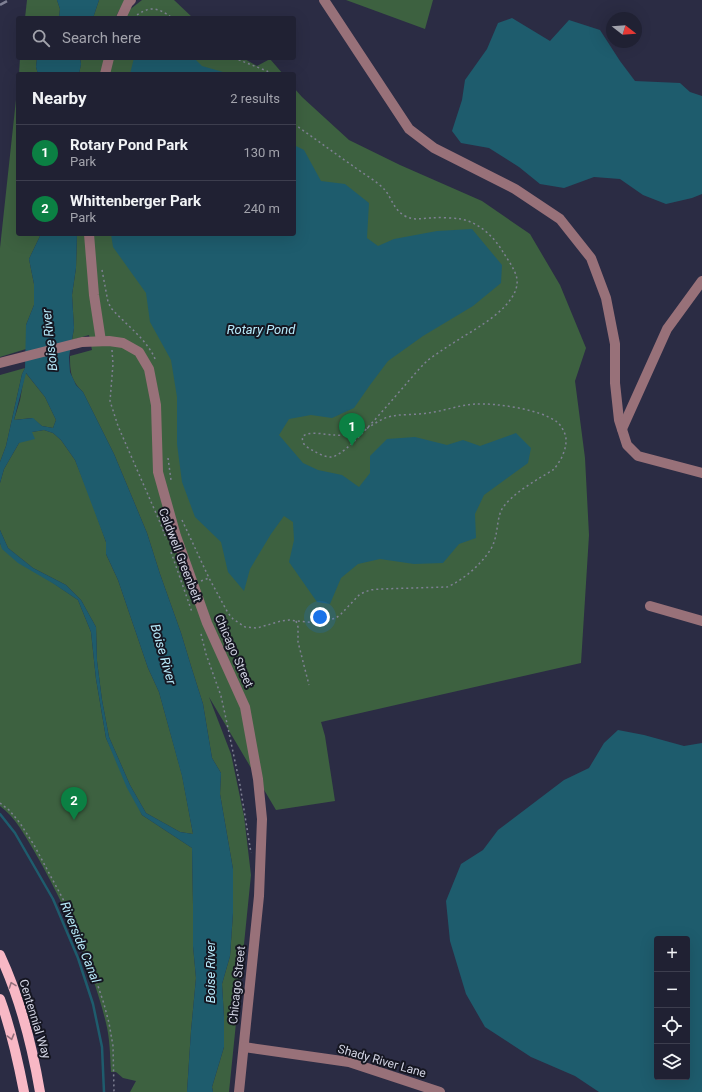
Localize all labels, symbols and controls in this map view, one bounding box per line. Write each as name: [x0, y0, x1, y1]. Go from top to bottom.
north arrow: [606, 12, 642, 48]
search box: [16, 16, 296, 60]
icon: search: [30, 27, 52, 49]
text: Search here: [62, 29, 141, 47]
text: Nearby: [32, 88, 87, 108]
text: 2 results: [230, 91, 280, 106]
text: Rotary Pond Park: [70, 136, 188, 154]
text: 1: [41, 145, 49, 160]
text: 130 m: [243, 145, 280, 160]
text: Park: [70, 154, 96, 169]
text: Whittenberger Park: [70, 192, 201, 210]
text: 2: [41, 201, 49, 216]
text: 240 m: [243, 201, 280, 216]
text: Park: [70, 210, 96, 225]
water label: Boise River: [39, 307, 60, 372]
water label: Rotary Pond: [227, 322, 296, 337]
pin: 1: [339, 413, 365, 446]
street label: Caldwell Greenbelt: [156, 506, 204, 604]
your location: [310, 607, 330, 627]
street label: Chicago Street: [212, 612, 256, 690]
water label: Boise River: [148, 622, 180, 687]
pin: 2: [61, 787, 87, 820]
water label: Riverside Canal: [57, 899, 104, 986]
map controls: [654, 936, 690, 1080]
button: +: [654, 936, 690, 972]
water label: Boise River: [203, 940, 218, 1003]
street label: Chicago Street: [226, 945, 248, 1025]
button: −: [654, 972, 690, 1008]
street label: Centennial Way: [16, 978, 54, 1061]
one-way arrow: [8, 981, 16, 988]
button: locate: [654, 1008, 690, 1044]
one-way arrow: [7, 1033, 15, 1040]
street label: Shady River Lane: [336, 1042, 428, 1080]
button: layers: [654, 1044, 690, 1080]

